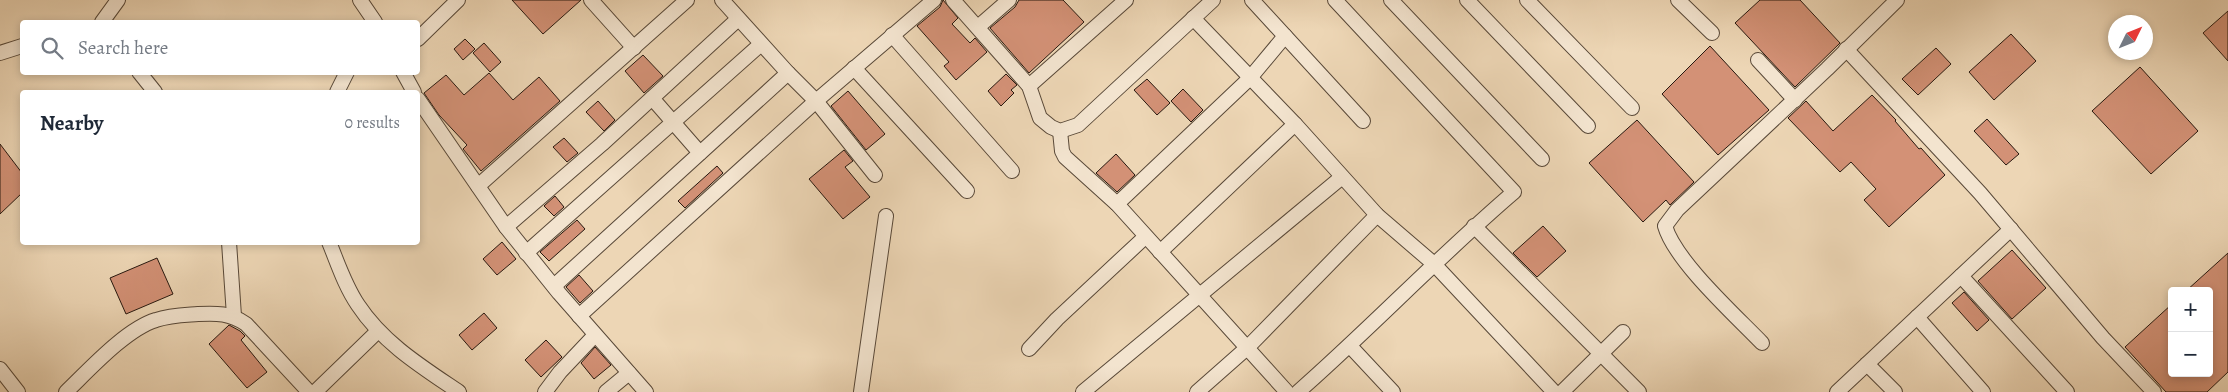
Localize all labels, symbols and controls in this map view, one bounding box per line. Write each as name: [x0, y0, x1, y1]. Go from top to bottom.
north arrow: [2108, 15, 2153, 60]
search box: [20, 20, 420, 75]
icon: search: [38, 34, 66, 62]
text: Search here: [78, 35, 168, 61]
text: Nearby: [40, 109, 103, 137]
text: 0 results: [344, 112, 400, 134]
map controls: [2168, 287, 2213, 377]
button: +: [2168, 287, 2213, 332]
button: −: [2168, 332, 2213, 377]

